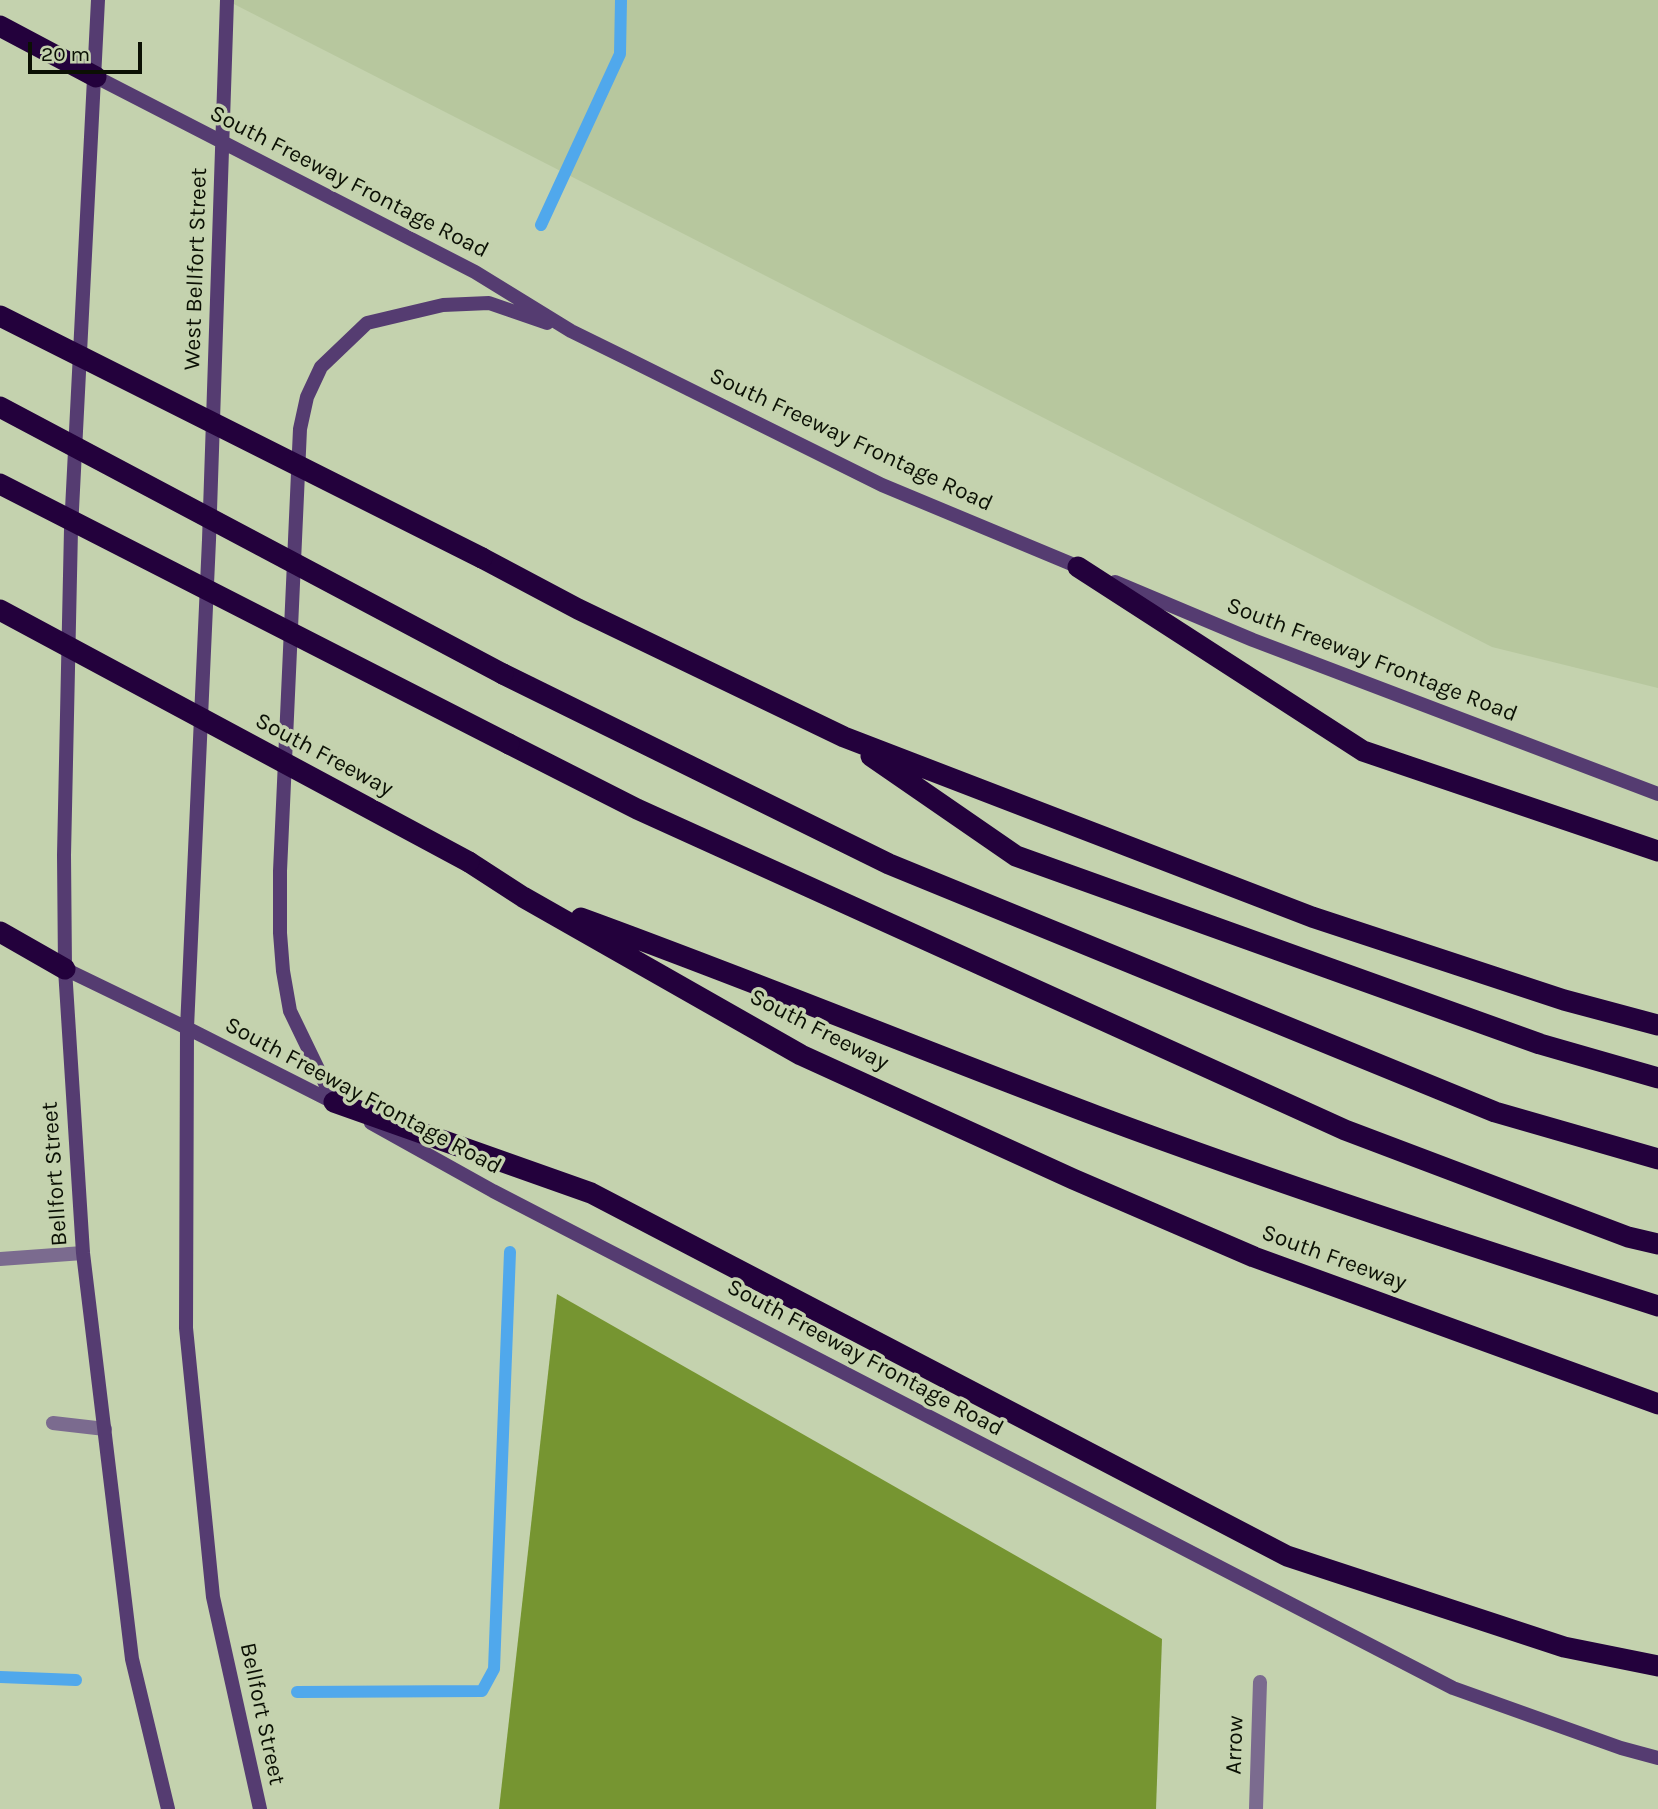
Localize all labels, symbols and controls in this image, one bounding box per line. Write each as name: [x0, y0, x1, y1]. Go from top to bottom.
scale bar: [32, 28, 145, 72]
text: 20 m: [41, 42, 90, 66]
street label: South Freeway Frontage Road: [205, 100, 493, 264]
street label: West Bellfort Street: [179, 167, 213, 371]
street label: South Freeway Frontage Road: [705, 362, 997, 518]
street label: South Freeway Frontage Road: [1223, 592, 1521, 728]
street label: South Freeway: [250, 707, 398, 803]
street label: South Freeway: [745, 983, 893, 1077]
street label: South Freeway Frontage Road: [220, 1011, 506, 1181]
street label: Bellfort Street: [36, 1101, 74, 1247]
street label: South Freeway: [1258, 1219, 1410, 1297]
street label: South Freeway Frontage Road: [722, 1273, 1008, 1443]
street label: Bellfort Street: [233, 1640, 291, 1788]
street label: Arrow: [1220, 1715, 1250, 1775]

